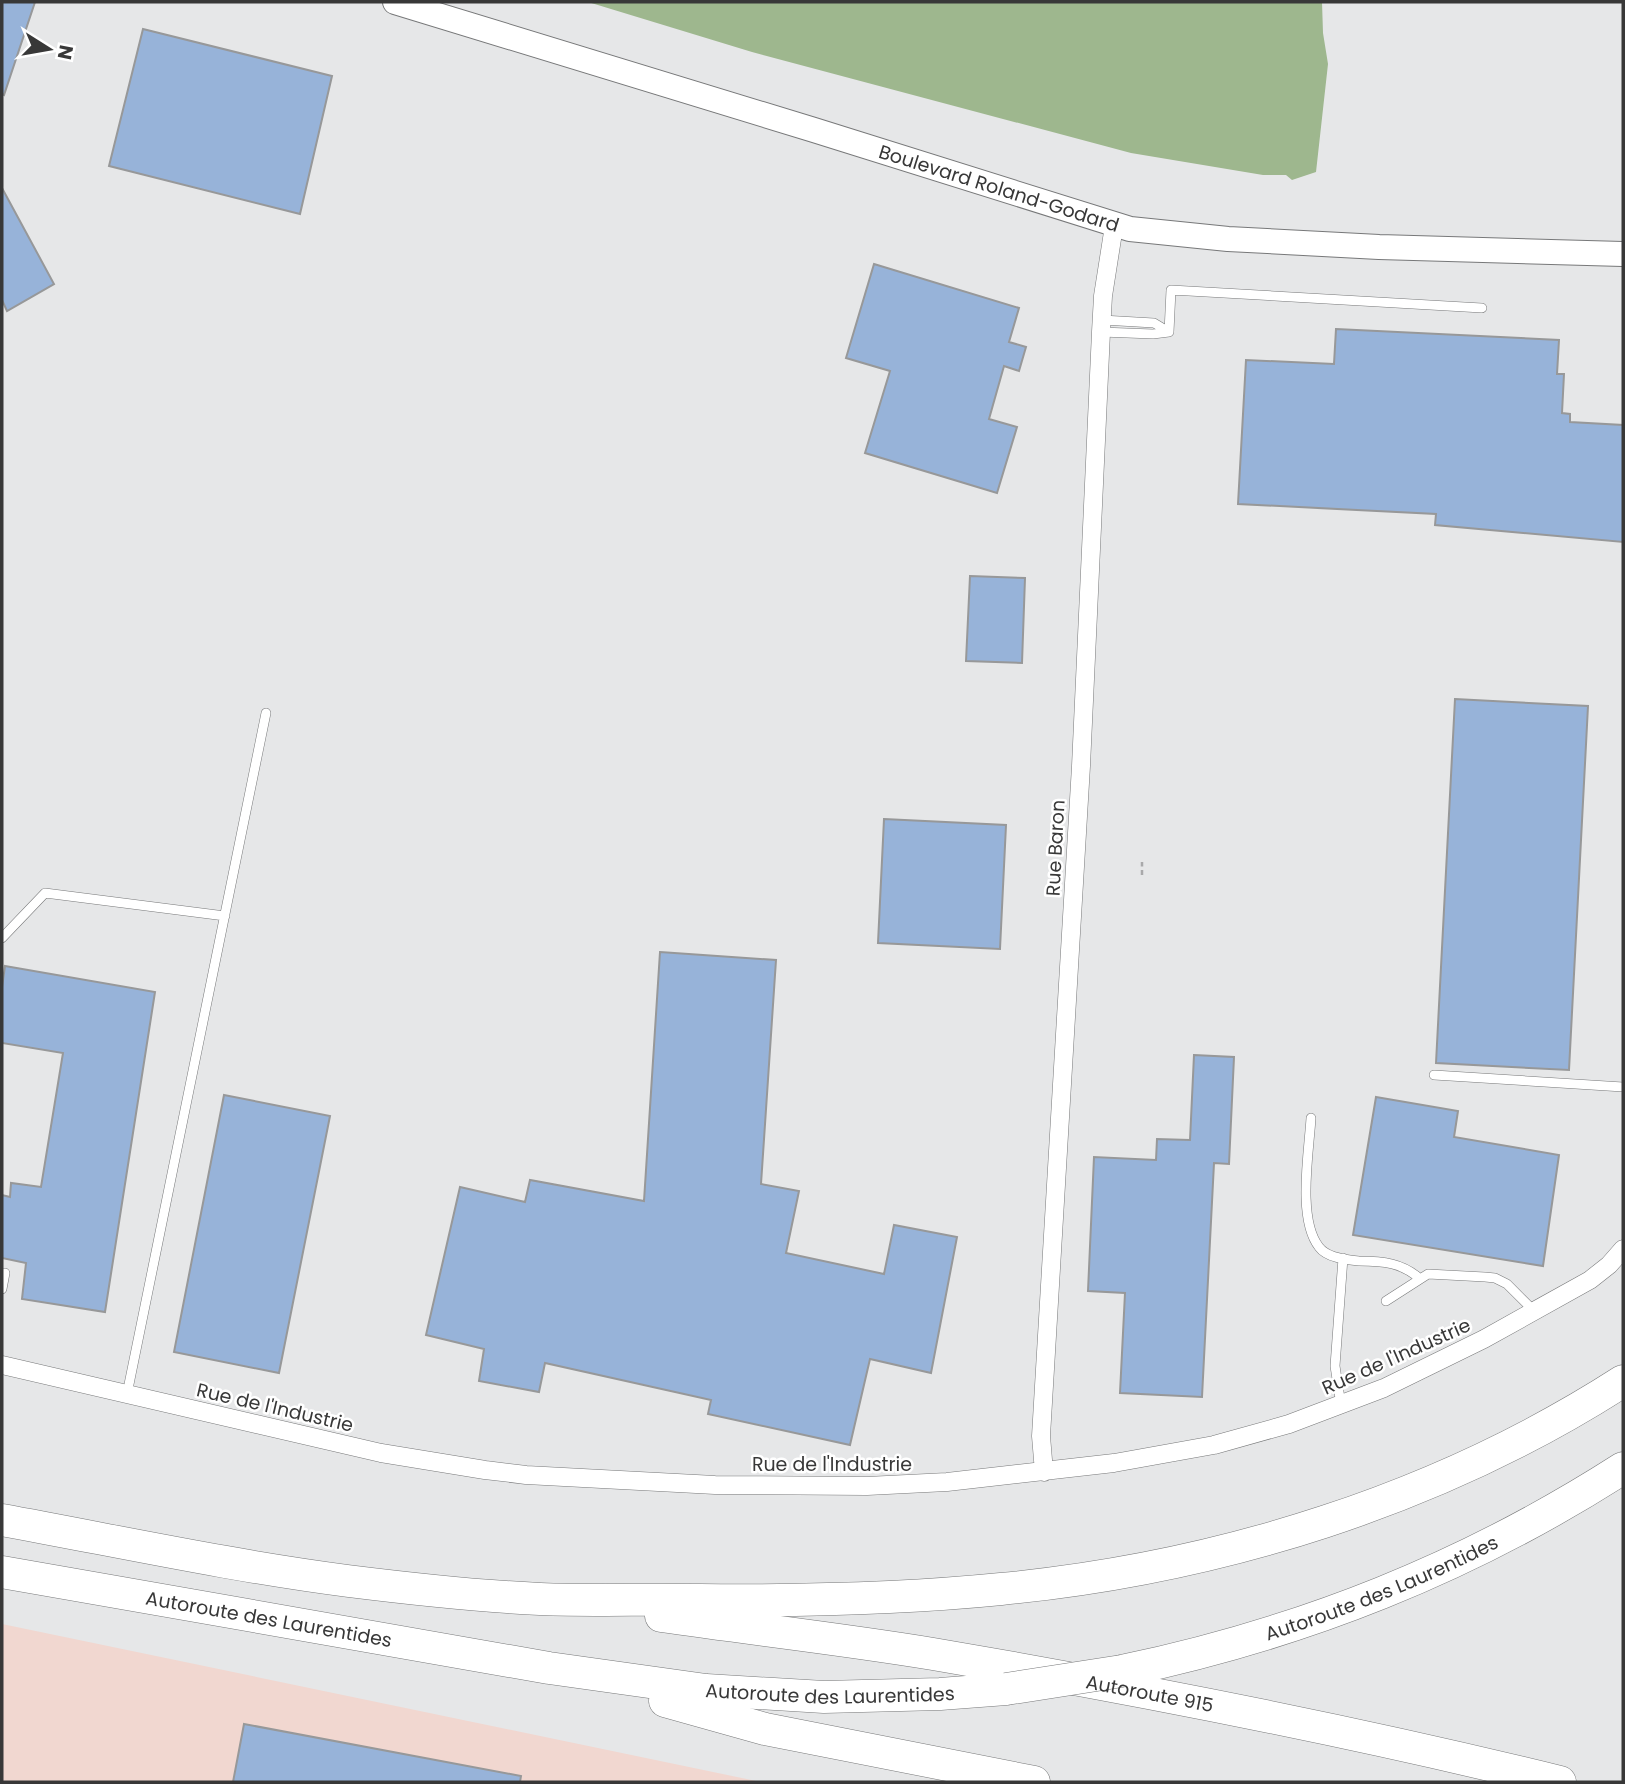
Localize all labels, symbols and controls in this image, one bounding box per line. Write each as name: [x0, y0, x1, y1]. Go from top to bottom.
north arrow: [14, 14, 84, 84]
text: N: [51, 43, 80, 62]
street label: Boulevard Roland-Godard: [875, 138, 1122, 239]
street label: Rue Baron: [1039, 799, 1072, 897]
street label: Rue de l'Industrie: [1318, 1312, 1475, 1401]
street label: Rue de l'Industrie: [194, 1376, 356, 1439]
street label: Rue de l'Industrie: [752, 1451, 912, 1478]
street label: Autoroute des Laurentides: [1262, 1529, 1503, 1647]
street label: Autoroute des Laurentides: [144, 1584, 394, 1654]
street label: Autoroute 915: [1084, 1668, 1216, 1719]
street label: Autoroute des Laurentides: [705, 1677, 956, 1711]

